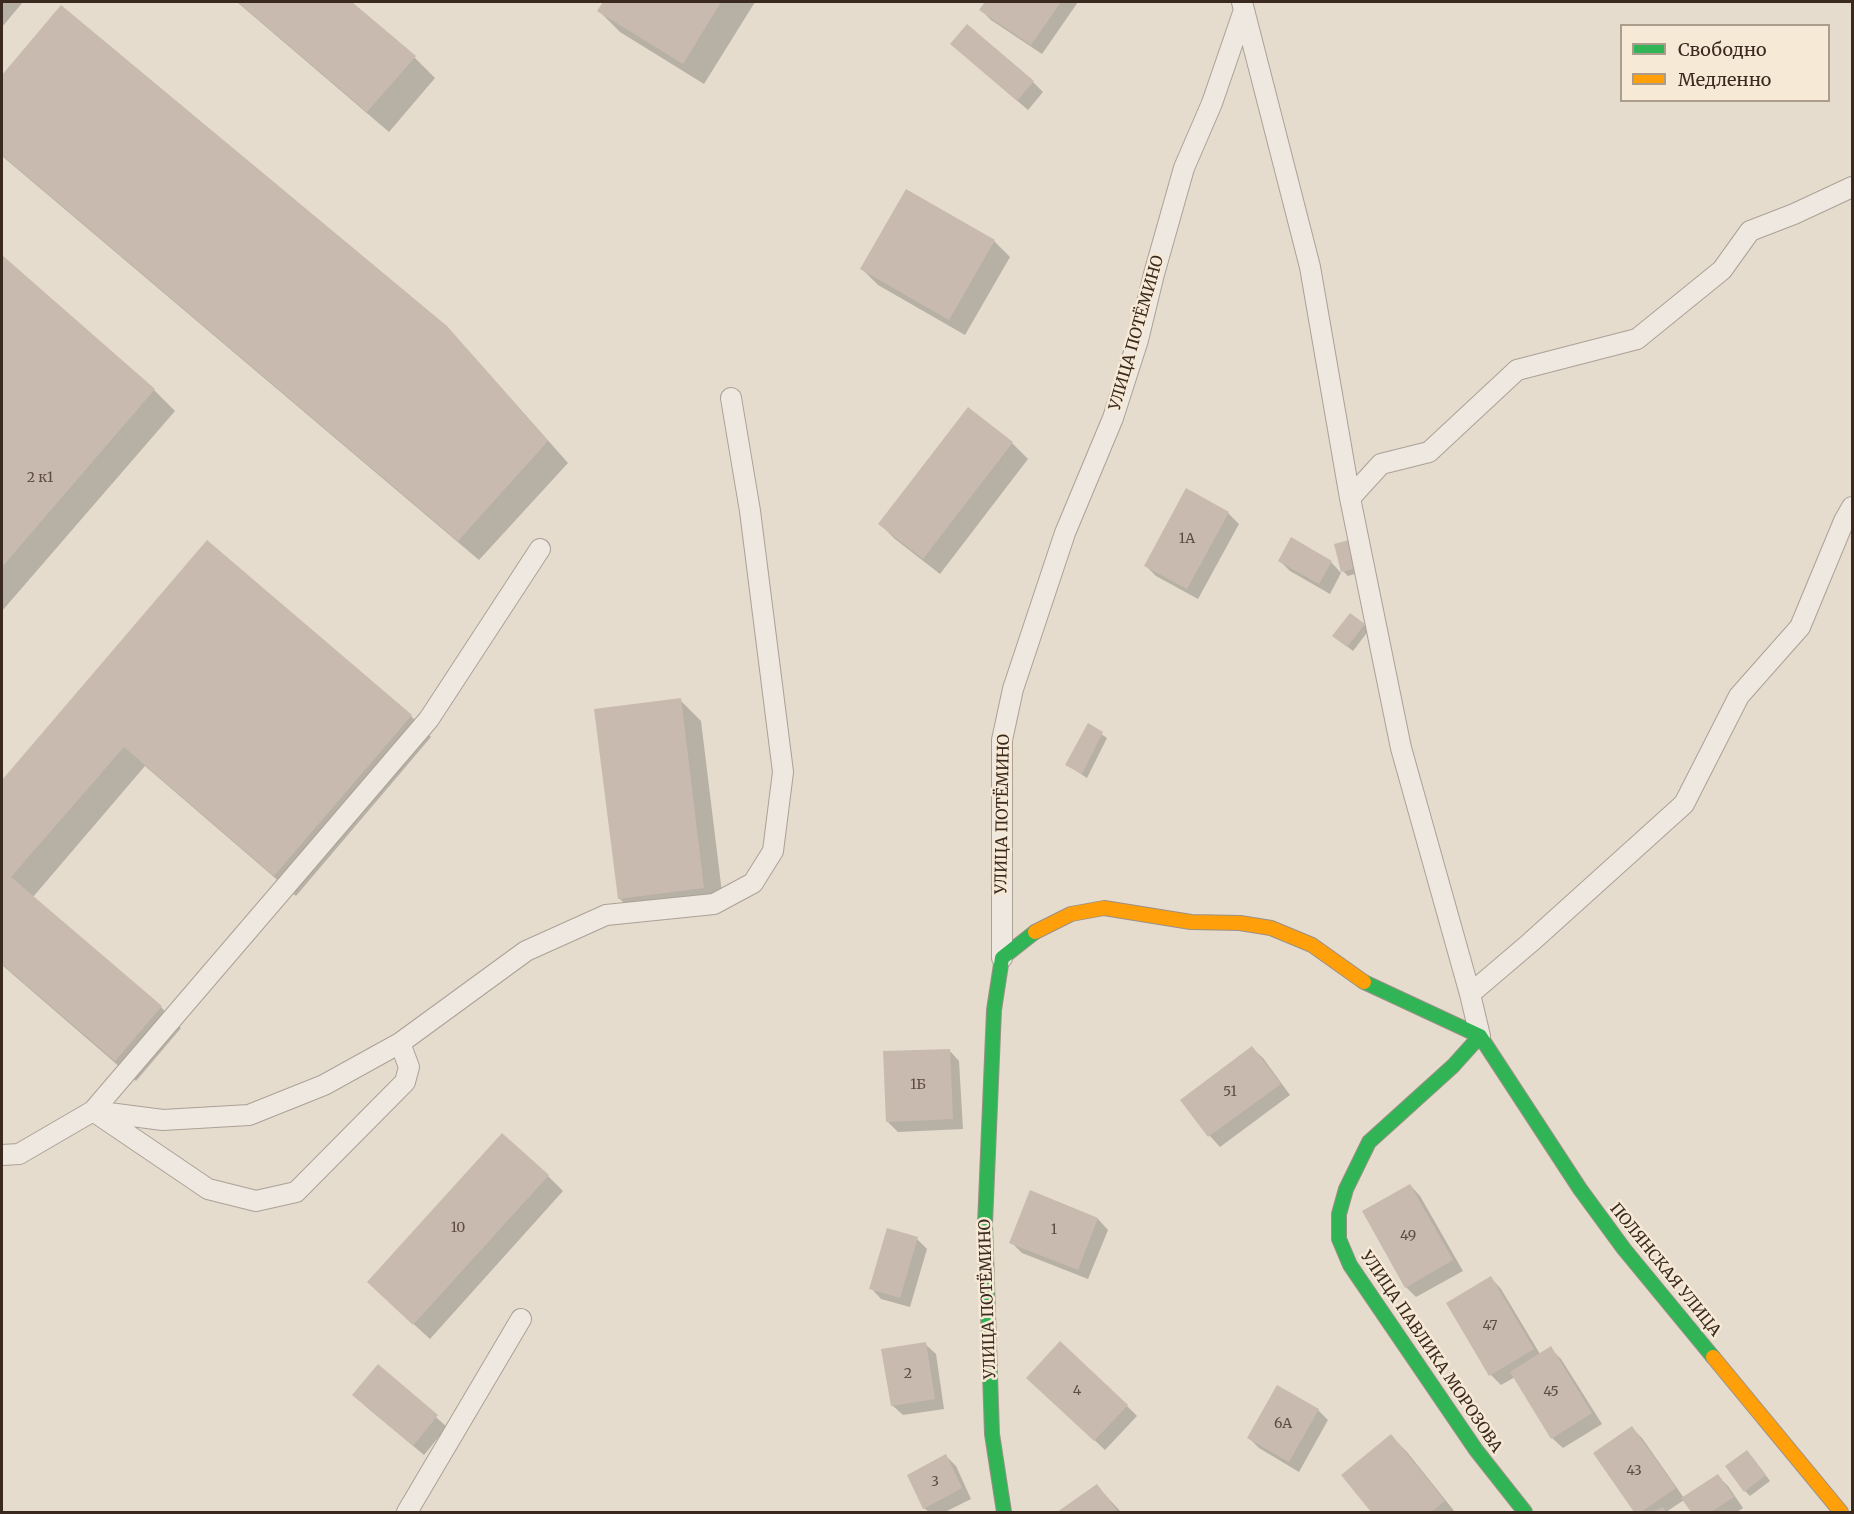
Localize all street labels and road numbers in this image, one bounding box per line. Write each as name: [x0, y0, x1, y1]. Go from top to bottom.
street label: УЛИЦА ПОТЁМИНО: [1106, 253, 1168, 413]
street label: УЛИЦА ПОТЁМИНО: [992, 734, 1014, 894]
street label: ПОЛЯНСКАЯ УЛИЦА: [1605, 1199, 1725, 1341]
street label: УЛИЦА ПОТЁМИНО: [976, 1219, 1000, 1379]
street label: УЛИЦА ПАВЛИКА МОРОЗОВА: [1356, 1247, 1506, 1457]

